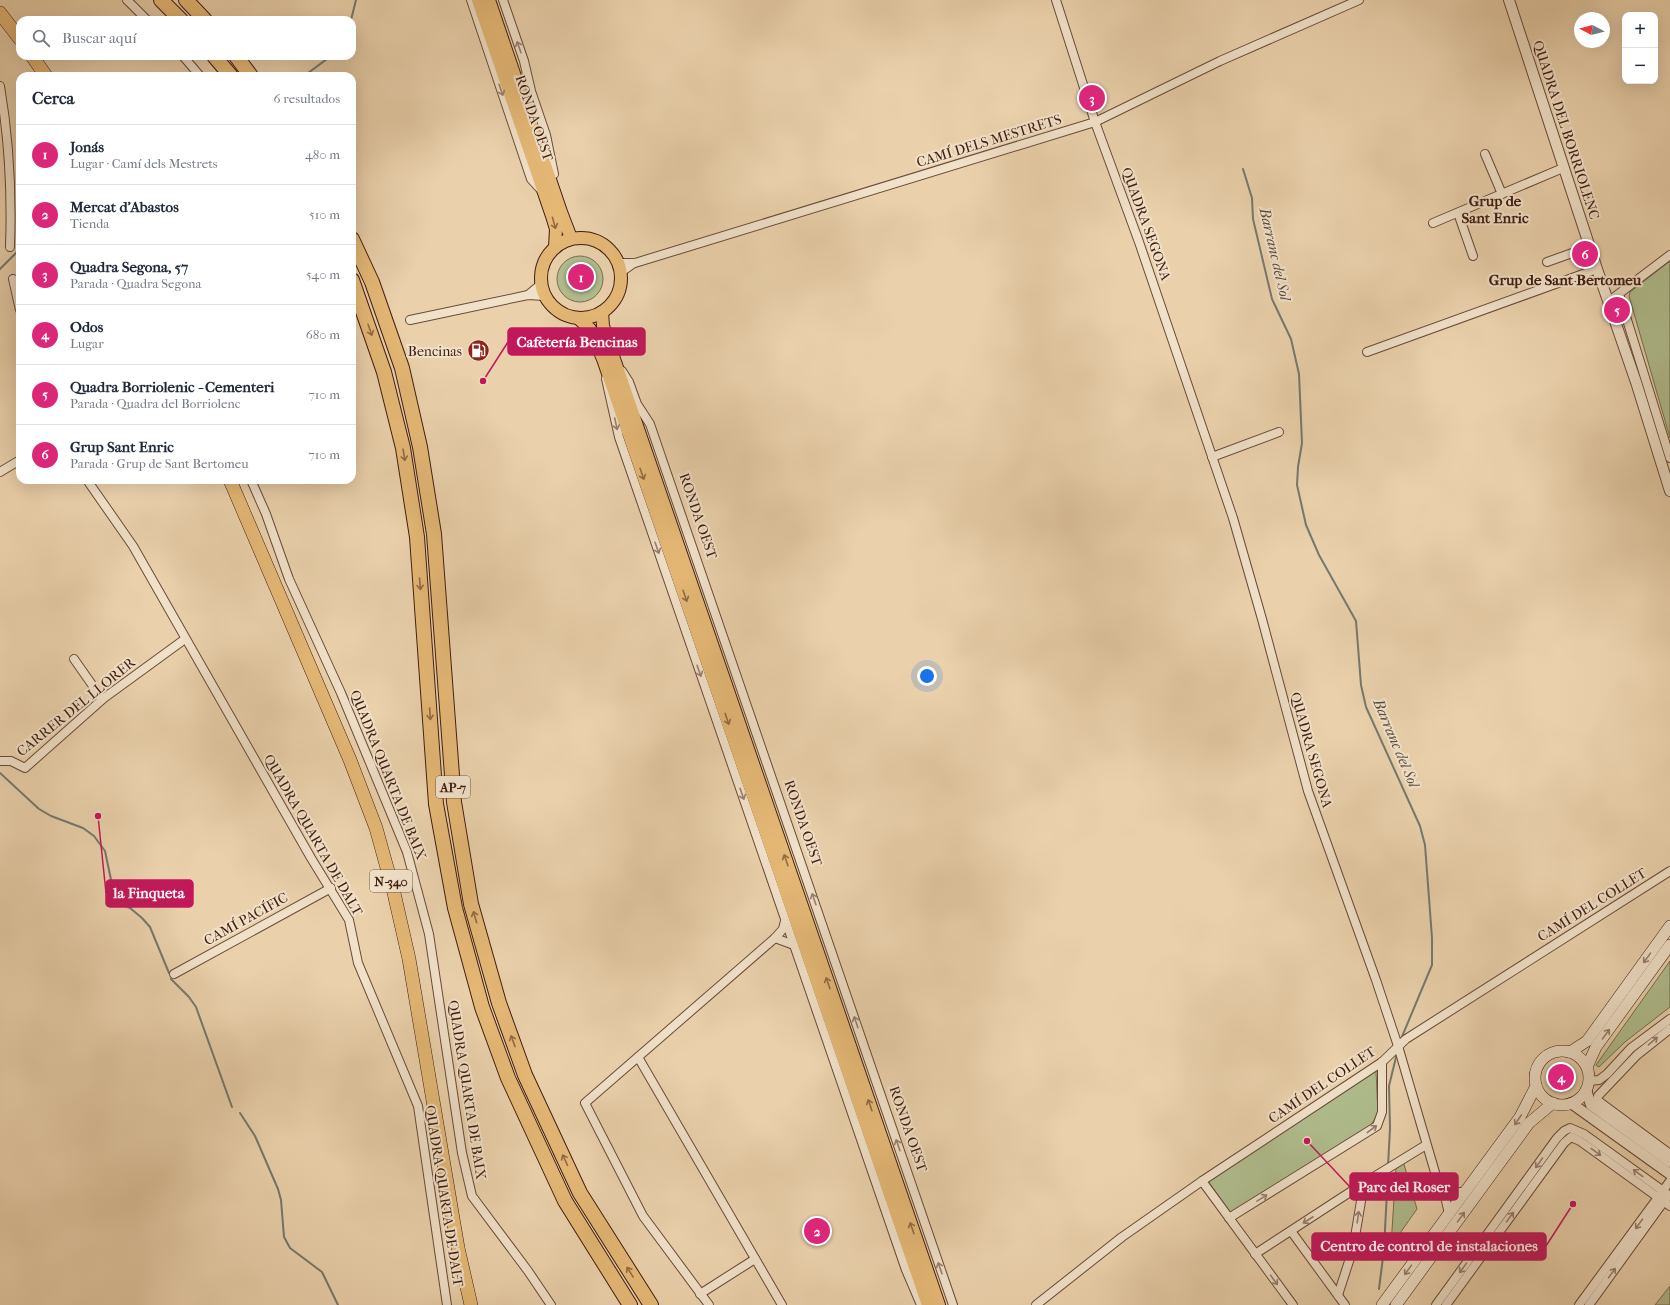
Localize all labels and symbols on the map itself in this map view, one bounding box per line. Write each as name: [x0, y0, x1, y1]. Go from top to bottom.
north arrow: [1574, 12, 1610, 48]
street label: QUADRA DEL BORRIOLENC: [1529, 38, 1603, 222]
one-way arrow: [515, 40, 522, 53]
street label: RONDA OEST: [511, 73, 557, 164]
one-way arrow: [498, 83, 505, 96]
pin: 3: [1079, 83, 1105, 113]
street label: CAMÍ DELS MESTRETS: [914, 110, 1064, 171]
street label: QUADRA SEGONA: [1118, 165, 1175, 284]
district label: Grup de Sant Enric: [1461, 192, 1529, 227]
water label: Barranc del Sol: [1255, 205, 1295, 304]
one-way arrow: [551, 216, 558, 229]
pin: 6: [1572, 239, 1598, 269]
pin: 1: [568, 262, 594, 292]
district label: Grup de Sant Bertomeu: [1489, 271, 1642, 289]
pin: 5: [1604, 295, 1630, 325]
one-way arrow: [367, 323, 374, 336]
callout: Cafetería Bencinas: [508, 328, 645, 355]
text: Cafetería Bencinas: [517, 333, 638, 351]
fuel station icon: Bencinas: [465, 338, 491, 364]
place label: Bencinas: [408, 343, 462, 360]
one-way arrow: [613, 418, 621, 431]
one-way arrow: [401, 448, 409, 461]
one-way arrow: [639, 467, 647, 479]
street label: RONDA OEST: [675, 471, 721, 562]
one-way arrow: [654, 541, 661, 554]
one-way arrow: [417, 577, 424, 590]
one-way arrow: [681, 590, 689, 602]
street label: CARRER DEL LLORER: [13, 653, 139, 760]
one-way arrow: [696, 664, 704, 676]
your location: [917, 666, 937, 686]
street label: QUADRA QUARTA DE BAIX: [346, 688, 430, 862]
street label: QUADRA SEGONA: [1286, 690, 1336, 811]
water label: Barranc del Sol: [1369, 695, 1424, 792]
one-way arrow: [426, 707, 433, 720]
one-way arrow: [724, 713, 731, 726]
street label: QUADRA QUARTA DE DALT: [260, 751, 367, 919]
road number: AP-7: [436, 776, 470, 798]
street label: RONDA OEST: [780, 778, 826, 869]
one-way arrow: [738, 787, 746, 799]
one-way arrow: [781, 854, 789, 866]
street label: CAMÍ DEL COLLET: [1534, 863, 1650, 945]
road number: N-340: [370, 870, 412, 892]
callout: la Finqueta: [106, 880, 193, 907]
text: la Finqueta: [112, 884, 186, 902]
street label: CAMÍ PACÍFIC: [200, 888, 291, 949]
one-way arrow: [809, 894, 817, 906]
one-way arrow: [471, 910, 478, 923]
one-way arrow: [1643, 952, 1651, 963]
one-way arrow: [824, 976, 831, 989]
street label: QUADRA QUARTA DE BAIX: [444, 999, 490, 1181]
one-way arrow: [851, 1017, 859, 1029]
one-way arrow: [1602, 1028, 1610, 1039]
one-way arrow: [508, 1035, 516, 1047]
one-way arrow: [1648, 1037, 1658, 1046]
street label: CAMÍ DEL COLLET: [1265, 1042, 1379, 1127]
pin: 4: [1548, 1062, 1574, 1092]
street label: RONDA OEST: [885, 1084, 931, 1175]
one-way arrow: [866, 1099, 873, 1112]
street label: QUADRA QUARTA DE DALT: [421, 1104, 467, 1289]
one-way arrow: [1514, 1114, 1522, 1125]
one-way arrow: [1367, 1125, 1378, 1133]
one-way arrow: [894, 1139, 901, 1152]
one-way arrow: [1590, 1148, 1601, 1156]
one-way arrow: [561, 1154, 568, 1166]
one-way arrow: [1535, 1157, 1543, 1168]
one-way arrow: [1633, 1169, 1644, 1177]
callout: Parc del Roser: [1350, 1173, 1458, 1200]
text: Parc del Roser: [1358, 1178, 1451, 1196]
one-way arrow: [1256, 1193, 1268, 1201]
one-way arrow: [1354, 1211, 1362, 1224]
one-way arrow: [1506, 1211, 1514, 1222]
one-way arrow: [1456, 1212, 1465, 1223]
pin: 2: [804, 1216, 830, 1246]
one-way arrow: [1303, 1216, 1314, 1224]
one-way arrow: [1635, 1218, 1643, 1229]
one-way arrow: [908, 1223, 916, 1235]
callout: Centro de control de instalaciones: [1312, 1233, 1546, 1260]
text: Centro de control de instalaciones: [1320, 1237, 1538, 1255]
one-way arrow: [936, 1262, 943, 1275]
one-way arrow: [1458, 1262, 1467, 1273]
one-way arrow: [1404, 1264, 1412, 1275]
one-way arrow: [626, 1267, 634, 1278]
one-way arrow: [1607, 1268, 1616, 1279]
one-way arrow: [1270, 1274, 1278, 1285]

